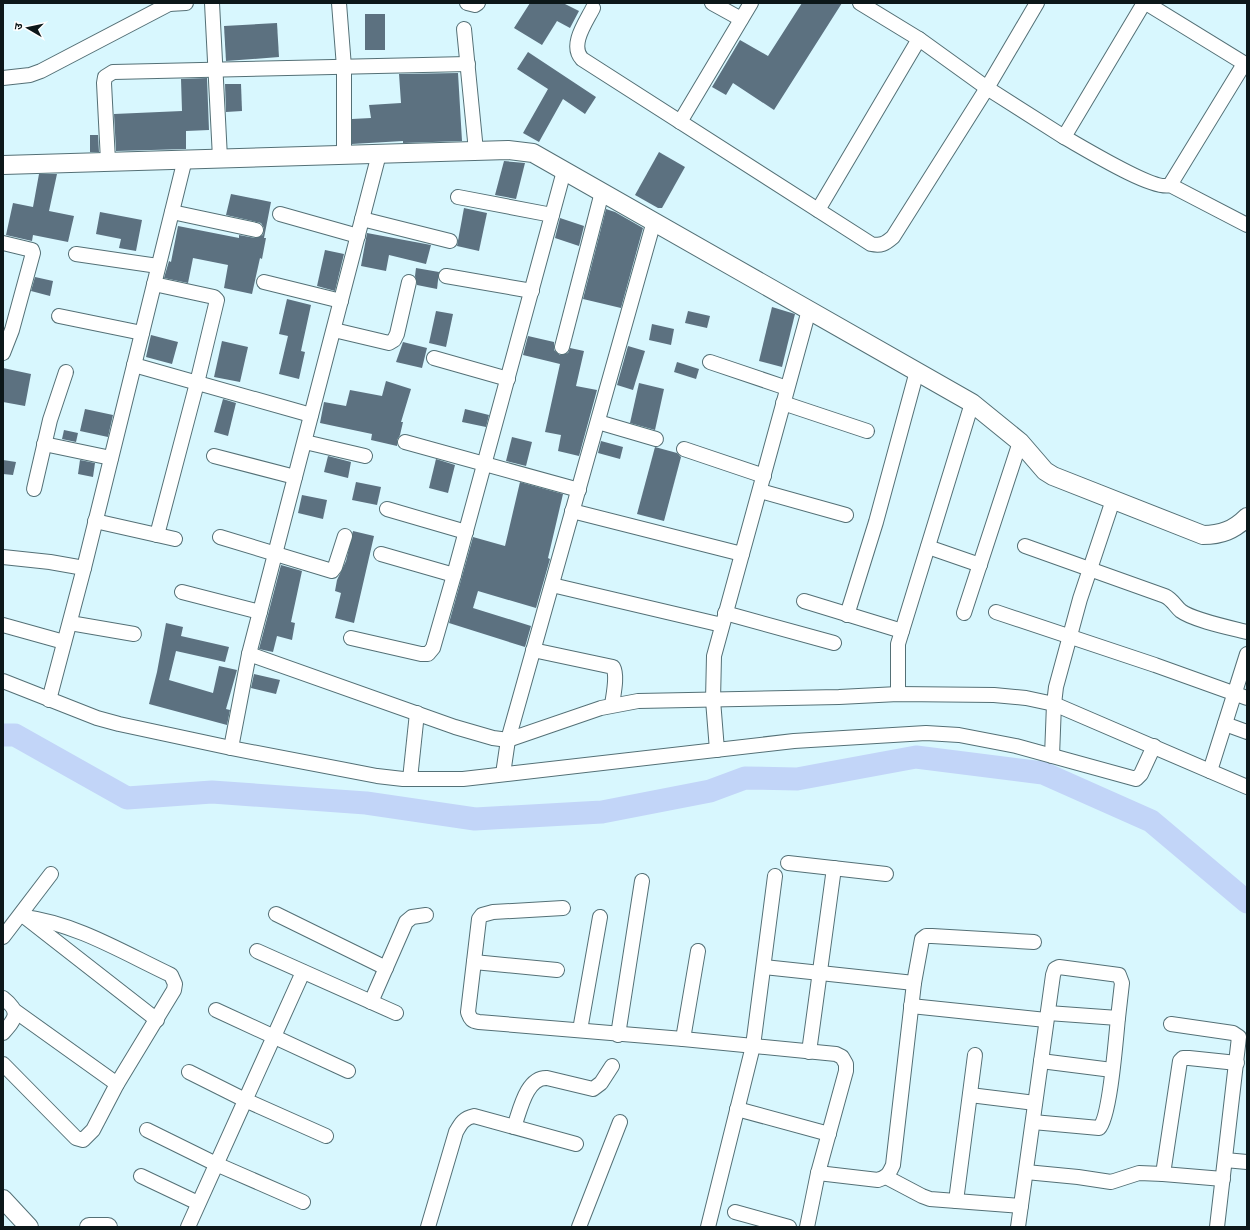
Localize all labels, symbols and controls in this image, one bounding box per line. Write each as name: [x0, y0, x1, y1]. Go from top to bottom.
north arrow: [8, 8, 48, 48]
text: उ: [10, 21, 26, 31]

